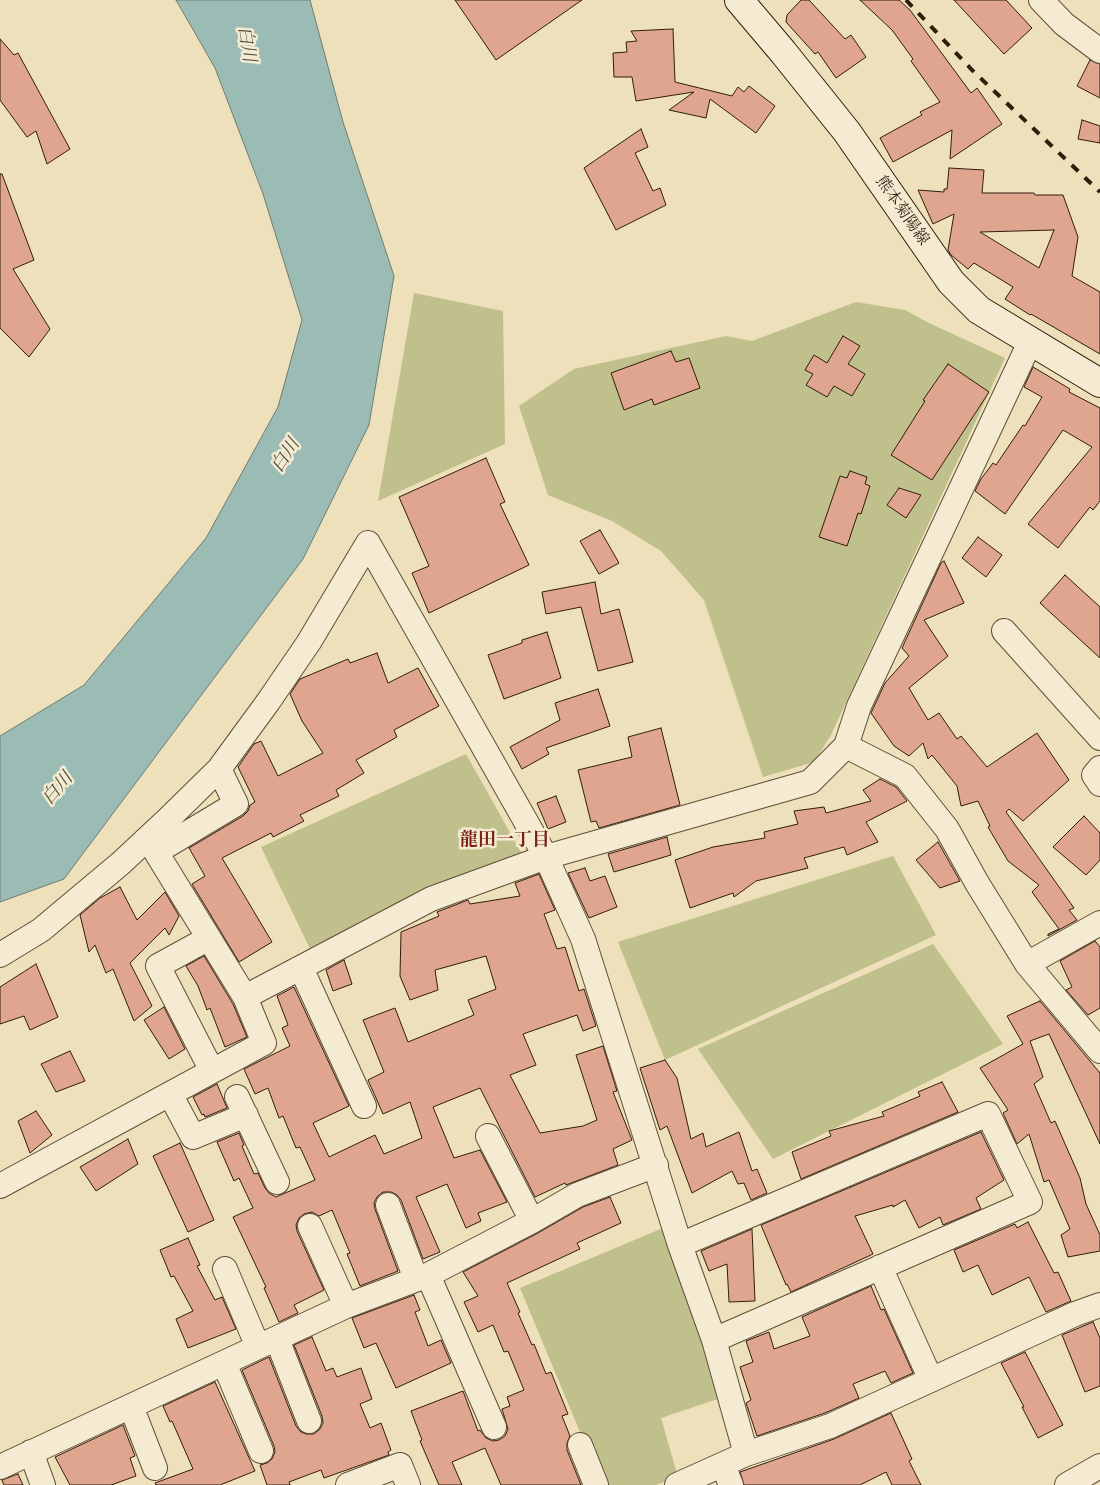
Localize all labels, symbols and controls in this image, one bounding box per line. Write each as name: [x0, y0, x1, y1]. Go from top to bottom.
water label: 白川: [233, 25, 259, 63]
street label: 熊本菊陽線: [871, 173, 933, 249]
water label: 白川: [267, 435, 305, 477]
water label: 白川: [38, 768, 78, 810]
district label: 龍田一丁目: [460, 830, 550, 852]

